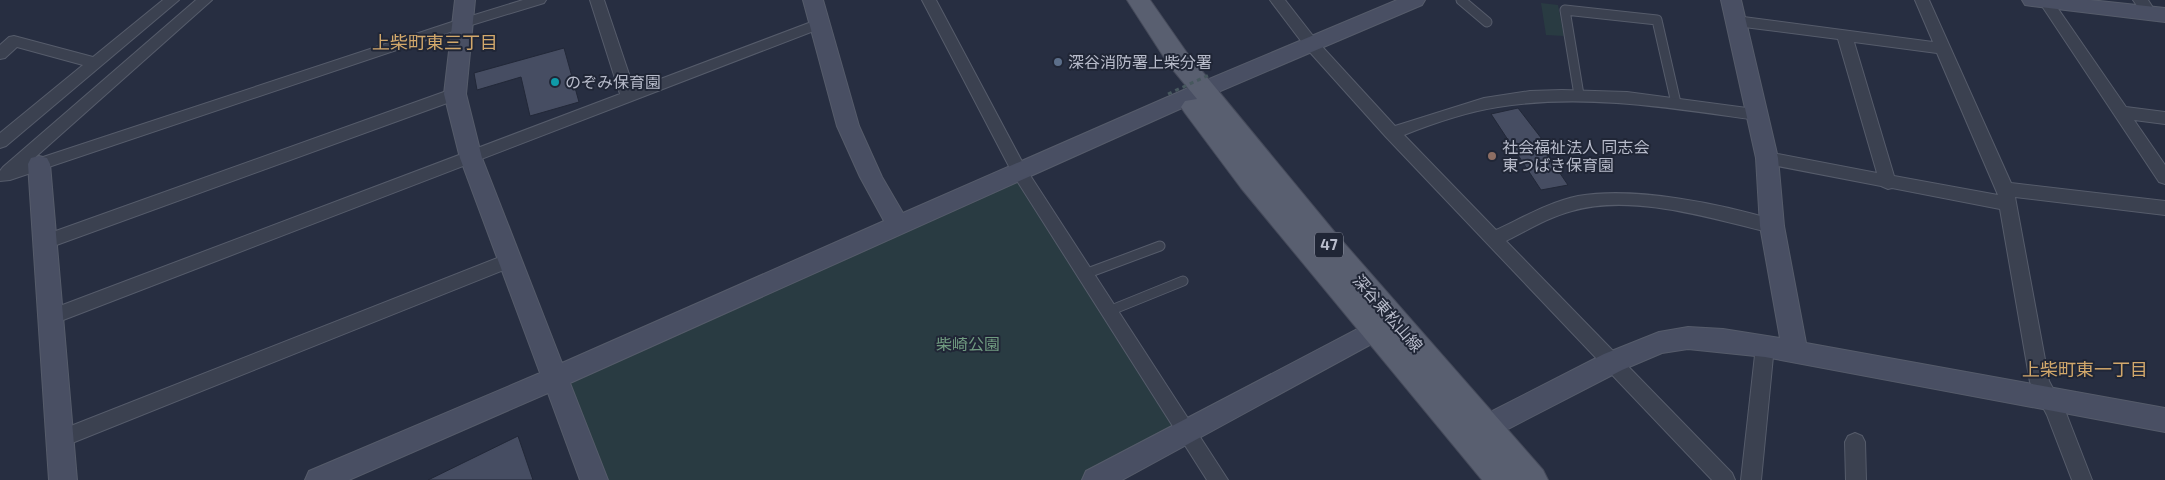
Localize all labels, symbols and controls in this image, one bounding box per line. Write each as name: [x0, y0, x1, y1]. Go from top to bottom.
district label: 上柴町東三丁目: [372, 31, 498, 53]
place label: 深谷消防署上柴分署: [1068, 52, 1212, 71]
marker: 深谷消防署上柴分署: [1052, 56, 1064, 68]
place label: のぞみ保育園: [565, 72, 661, 91]
marker: のぞみ保育園: [549, 76, 561, 88]
place label: 社会福祉法人 同志会 東つばき保育園: [1502, 137, 1650, 174]
marker: 社会福祉法人 同志会 東つばき保育園: [1486, 150, 1498, 162]
road number: 47: [1315, 232, 1343, 258]
street label: 深谷東松山線: [1350, 270, 1427, 355]
park label: 柴崎公園: [936, 334, 1000, 353]
district label: 上柴町東一丁目: [2022, 358, 2148, 380]

